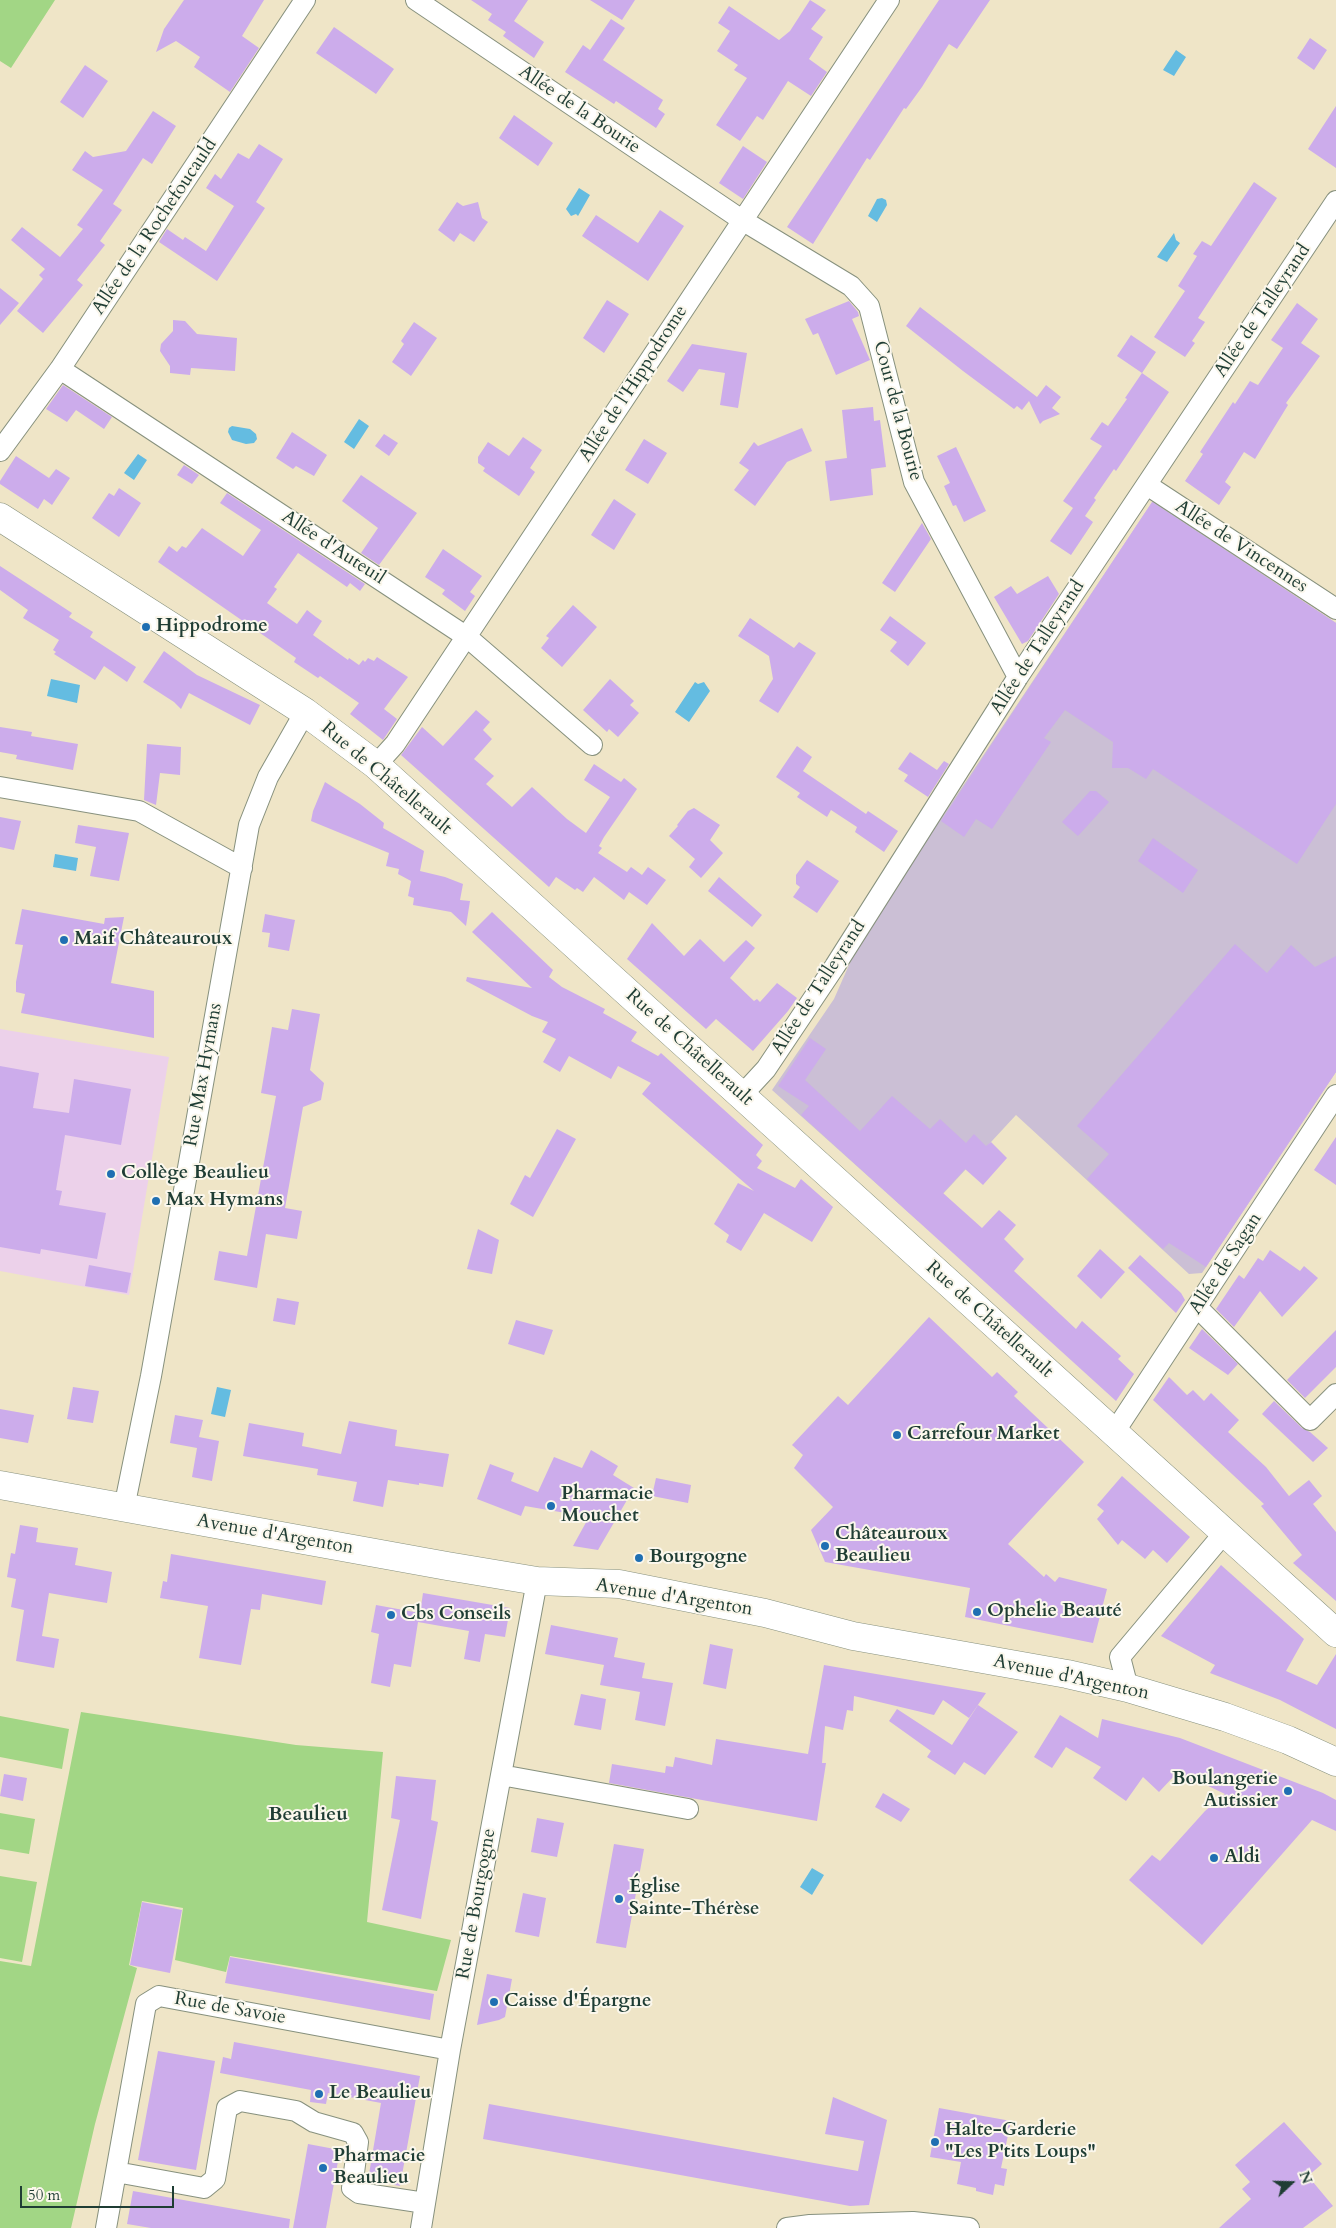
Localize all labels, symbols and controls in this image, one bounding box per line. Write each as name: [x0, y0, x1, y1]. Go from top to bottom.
street label: Allée de la Bourie: [514, 61, 644, 159]
street label: Allée de la Rochefoucauld: [88, 135, 222, 319]
street label: Allée de Talleyrand: [1210, 240, 1316, 382]
street label: Allée de l'Hippodrome: [575, 301, 693, 467]
street label: Cour de la Bourie: [867, 339, 927, 483]
street label: Allée de Vincennes: [1170, 496, 1312, 598]
street label: Allée d'Auteuil: [277, 506, 389, 590]
street label: Allée de Talleyrand: [986, 576, 1090, 720]
place label: Hippodrome: [156, 616, 268, 638]
marker: Hippodrome: [140, 621, 152, 633]
street label: Rue de Châtellerault: [316, 718, 456, 840]
street label: Allée de Talleyrand: [767, 916, 871, 1060]
place label: Maif Châteauroux: [74, 929, 232, 951]
marker: Maif Châteauroux: [58, 934, 70, 946]
street label: Rue de Châtellerault: [621, 985, 757, 1111]
street label: Rue Max Hymans: [180, 1001, 228, 1149]
place label: Collège Beaulieu: [121, 1163, 269, 1185]
marker: Collège Beaulieu: [105, 1168, 117, 1180]
place label: Max Hymans: [166, 1190, 283, 1212]
marker: Max Hymans: [150, 1195, 162, 1207]
street label: Allée de Sagan: [1185, 1209, 1267, 1319]
street label: Rue de Châtellerault: [921, 1257, 1057, 1383]
place label: Carrefour Market: [907, 1424, 1059, 1446]
marker: Carrefour Market: [891, 1429, 903, 1441]
place label: Pharmacie Mouchet: [561, 1484, 654, 1528]
marker: Pharmacie Mouchet: [545, 1500, 557, 1512]
street label: Avenue d'Argenton: [195, 1510, 355, 1560]
place label: Châteauroux Beaulieu: [835, 1524, 948, 1568]
marker: Châteauroux Beaulieu: [819, 1540, 831, 1552]
place label: Bourgogne: [649, 1547, 747, 1569]
marker: Bourgogne: [633, 1552, 645, 1564]
street label: Avenue d'Argenton: [594, 1574, 754, 1622]
place label: Ophelie Beauté: [987, 1601, 1122, 1623]
place label: Cbs Conseils: [401, 1604, 511, 1626]
marker: Ophelie Beauté: [971, 1606, 983, 1618]
marker: Cbs Conseils: [385, 1609, 397, 1621]
street label: Avenue d'Argenton: [991, 1650, 1151, 1706]
place label: Boulangerie Autissier: [1172, 1769, 1278, 1813]
marker: Boulangerie Autissier: [1282, 1785, 1294, 1797]
district label: Beaulieu: [268, 1803, 348, 1827]
street label: Rue de Bourgogne: [453, 1827, 501, 1981]
place label: Aldi: [1224, 1847, 1260, 1869]
marker: Aldi: [1208, 1852, 1220, 1864]
place label: Église Sainte-Thérèse: [629, 1877, 759, 1921]
marker: Église Sainte-Thérèse: [613, 1893, 625, 1905]
street label: Rue de Savoie: [173, 1988, 287, 2030]
place label: Caisse d'Épargne: [504, 1991, 651, 2013]
marker: Caisse d'Épargne: [488, 1996, 500, 2008]
place label: Le Beaulieu: [329, 2083, 431, 2105]
marker: Le Beaulieu: [313, 2088, 325, 2100]
place label: Halte-Garderie "Les P'tits Loups": [945, 2120, 1096, 2164]
marker: Halte-Garderie "Les P'tits Loups": [929, 2136, 941, 2148]
place label: Pharmacie Beaulieu: [333, 2146, 426, 2190]
north arrow: [1266, 2158, 1316, 2208]
marker: Pharmacie Beaulieu: [317, 2162, 329, 2174]
text: N: [1294, 2168, 1317, 2187]
scale bar: [22, 2176, 176, 2208]
text: 50 m: [28, 2185, 60, 2205]

